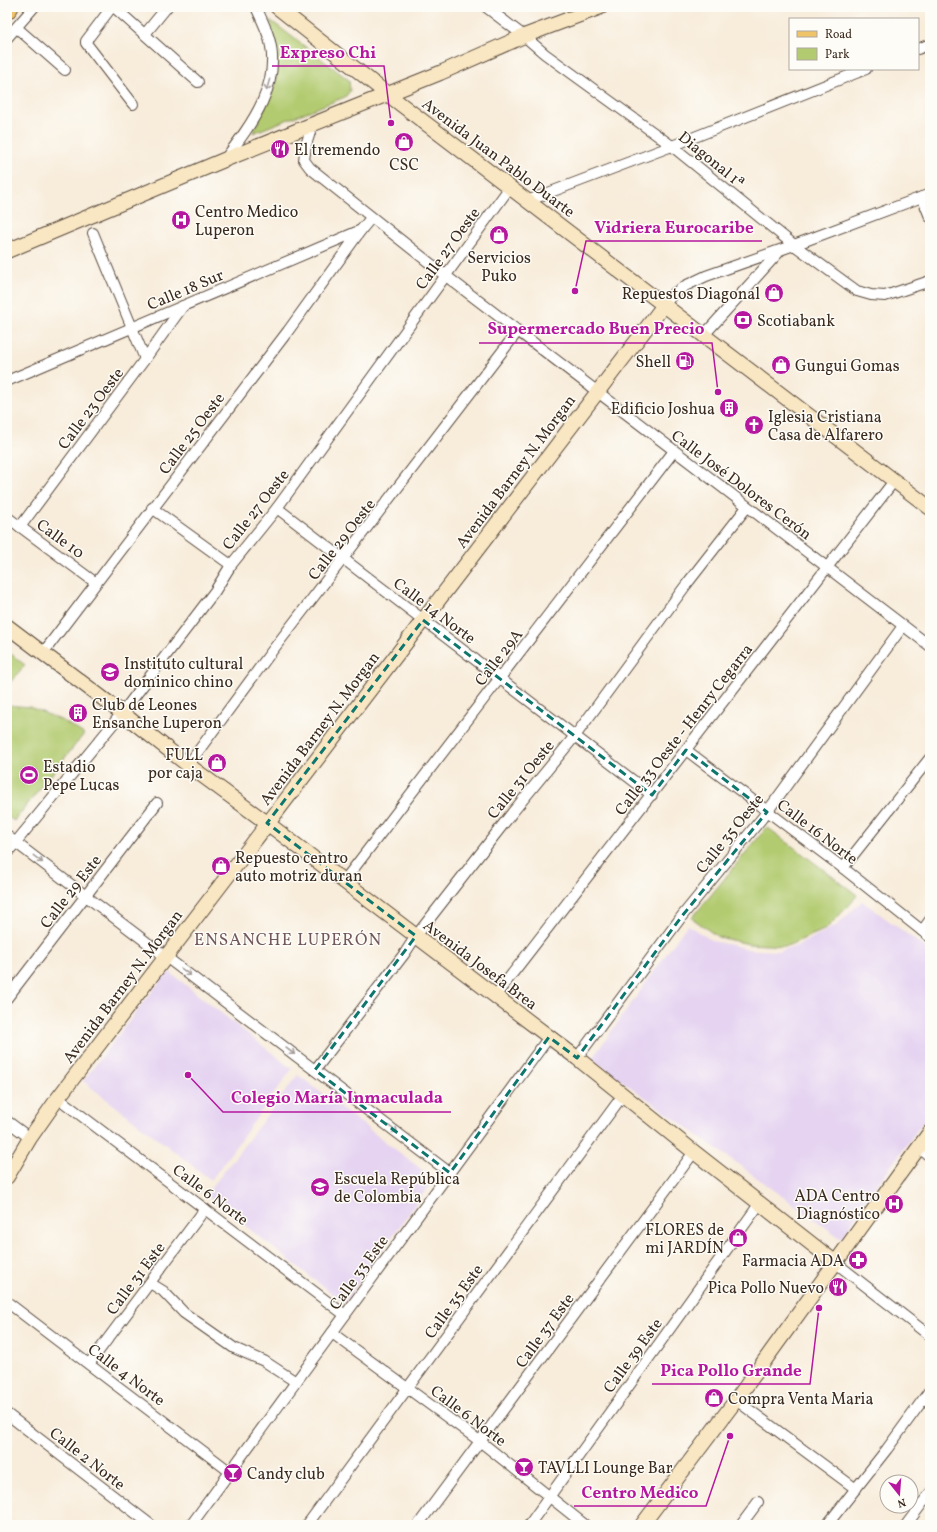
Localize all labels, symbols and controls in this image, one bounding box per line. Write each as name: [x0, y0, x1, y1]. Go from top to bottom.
legend: [789, 18, 919, 70]
text: Road: [825, 27, 852, 43]
callout: Expreso Chi: [272, 37, 384, 66]
text: Expreso Chi: [280, 42, 376, 65]
text: Park: [825, 47, 850, 63]
one-way arrow: [264, 78, 271, 91]
street label: Avenida Juan Pablo Duarte: [417, 94, 579, 224]
street label: Diagonal 1ª: [673, 127, 749, 194]
shop icon: CSC: [393, 131, 415, 153]
restaurant icon: El tremendo: [269, 138, 291, 160]
place label: El tremendo: [294, 140, 380, 162]
place label: CSC: [389, 155, 419, 177]
place label: Centro Medico Luperon: [195, 202, 298, 242]
street label: Calle 27 Oeste: [411, 203, 486, 295]
hospital icon: Centro Medico Luperon: [170, 209, 192, 231]
callout: Vidriera Eurocaribe: [586, 212, 762, 241]
text: Vidriera Eurocaribe: [594, 217, 754, 240]
shop icon: Servicios Puko: [488, 224, 510, 246]
place label: Servicios Puko: [467, 248, 531, 288]
street label: Calle 18 Sur: [144, 265, 228, 317]
shop icon: Repuestos Diagonal: [763, 282, 785, 304]
place label: Repuestos Diagonal: [622, 284, 760, 306]
bank icon: Scotiabank: [732, 309, 754, 331]
place label: Scotiabank: [757, 311, 835, 333]
callout: Supermercado Buen Precio: [479, 314, 712, 343]
text: Supermercado Buen Precio: [487, 318, 705, 341]
fuel station icon: Shell: [674, 350, 696, 372]
place label: Shell: [635, 352, 671, 374]
shop icon: Gungui Gomas: [770, 354, 792, 376]
place label: Gungui Gomas: [795, 356, 900, 378]
street label: Calle 23 Oeste: [53, 364, 130, 455]
street label: Calle 25 Oeste: [154, 389, 231, 480]
street label: Avenida Barney N. Morgan: [452, 391, 582, 553]
building icon: Edificio Joshua: [718, 397, 740, 419]
place label: Edificio Joshua: [611, 399, 715, 421]
place label: Iglesia Cristiana Casa de Alfarero: [768, 407, 883, 447]
church icon: Iglesia Cristiana Casa de Alfarero: [743, 414, 765, 436]
street label: Calle José Dolores Cerón: [666, 425, 816, 546]
street label: Calle 27 Oeste: [218, 465, 295, 555]
street label: Calle 29 Oeste: [304, 495, 381, 586]
street label: Calle 10: [31, 515, 88, 565]
street label: Calle 14 Norte: [388, 573, 479, 650]
street label: Calle 29A: [470, 625, 529, 691]
street label: Calle 33 Oeste - Henry Cegarra: [610, 640, 759, 821]
street label: Avenida Barney N. Morgan: [256, 648, 386, 810]
place label: Instituto cultural dominico chino: [124, 654, 244, 694]
school or university icon: Instituto cultural dominico chino: [99, 661, 121, 683]
place label: Club de Leones Ensanche Luperon: [92, 695, 222, 735]
building icon: Club de Leones Ensanche Luperon: [67, 702, 89, 724]
street label: Calle 31 Oeste: [483, 736, 560, 824]
place label: FULL por caja: [148, 745, 203, 785]
shop icon: FULL por caja: [206, 752, 228, 774]
place label: Estadio Pepe Lucas: [43, 757, 120, 797]
sports icon: Estadio Pepe Lucas: [18, 764, 40, 786]
street label: Calle 35 Oeste: [691, 790, 770, 879]
street label: Calle 16 Norte: [772, 795, 862, 870]
place label: Repuesto centro auto motriz duran: [235, 848, 362, 888]
street label: Calle 29 Este: [36, 851, 107, 934]
one-way arrow: [32, 855, 43, 864]
shop icon: Repuesto centro auto motriz duran: [210, 855, 232, 877]
street label: Avenida Barney N. Morgan: [59, 906, 189, 1068]
street label: Avenida Josefa Brea: [418, 915, 541, 1016]
district label: ENSANCHE LUPERÓN: [194, 929, 382, 952]
one-way arrow: [180, 968, 191, 976]
one-way arrow: [284, 1046, 295, 1055]
callout: Colegio María Inmaculada: [223, 1083, 451, 1112]
text: Colegio María Inmaculada: [231, 1087, 443, 1110]
one-way arrow: [387, 1125, 398, 1134]
street label: Calle 6 Norte: [167, 1160, 252, 1232]
place label: Escuela República de Colombia: [334, 1169, 460, 1209]
school or university icon: Escuela República de Colombia: [309, 1176, 331, 1198]
place label: ADA Centro Diagnóstico: [794, 1186, 880, 1226]
hospital icon: ADA Centro Diagnóstico: [883, 1193, 905, 1215]
place label: FLORES de mi JARDÍN: [645, 1220, 724, 1260]
shop icon: FLORES de mi JARDÍN: [727, 1227, 749, 1249]
street label: Calle 33 Este: [325, 1231, 394, 1315]
street label: Calle 31 Este: [102, 1238, 171, 1320]
pharmacy icon: Farmacia ADA: [847, 1249, 869, 1271]
place label: Farmacia ADA: [742, 1251, 844, 1273]
street label: Calle 35 Este: [420, 1260, 489, 1344]
restaurant icon: Pica Pollo Nuevo: [827, 1276, 849, 1298]
place label: Pica Pollo Nuevo: [708, 1278, 824, 1300]
street label: Calle 37 Este: [511, 1289, 580, 1373]
street label: Calle 39 Este: [599, 1314, 668, 1398]
street label: Calle 4 Norte: [83, 1339, 169, 1412]
callout: Pica Pollo Grande: [652, 1355, 810, 1384]
text: Pica Pollo Grande: [660, 1360, 802, 1383]
street label: Calle 6 Norte: [425, 1381, 510, 1453]
shop icon: Compra Venta Maria: [703, 1387, 725, 1409]
place label: Compra Venta Maria: [728, 1389, 873, 1411]
street label: Calle 2 Norte: [44, 1423, 129, 1496]
bar icon: TAVLLI Lounge Bar: [513, 1456, 535, 1478]
place label: TAVLLI Lounge Bar: [538, 1458, 673, 1480]
bar icon: Candy club: [222, 1462, 244, 1484]
place label: Candy club: [247, 1464, 325, 1486]
north arrow: [879, 1474, 919, 1514]
callout: Centro Medico: [574, 1477, 706, 1506]
text: Centro Medico: [582, 1482, 699, 1505]
text: N: [895, 1494, 908, 1510]

